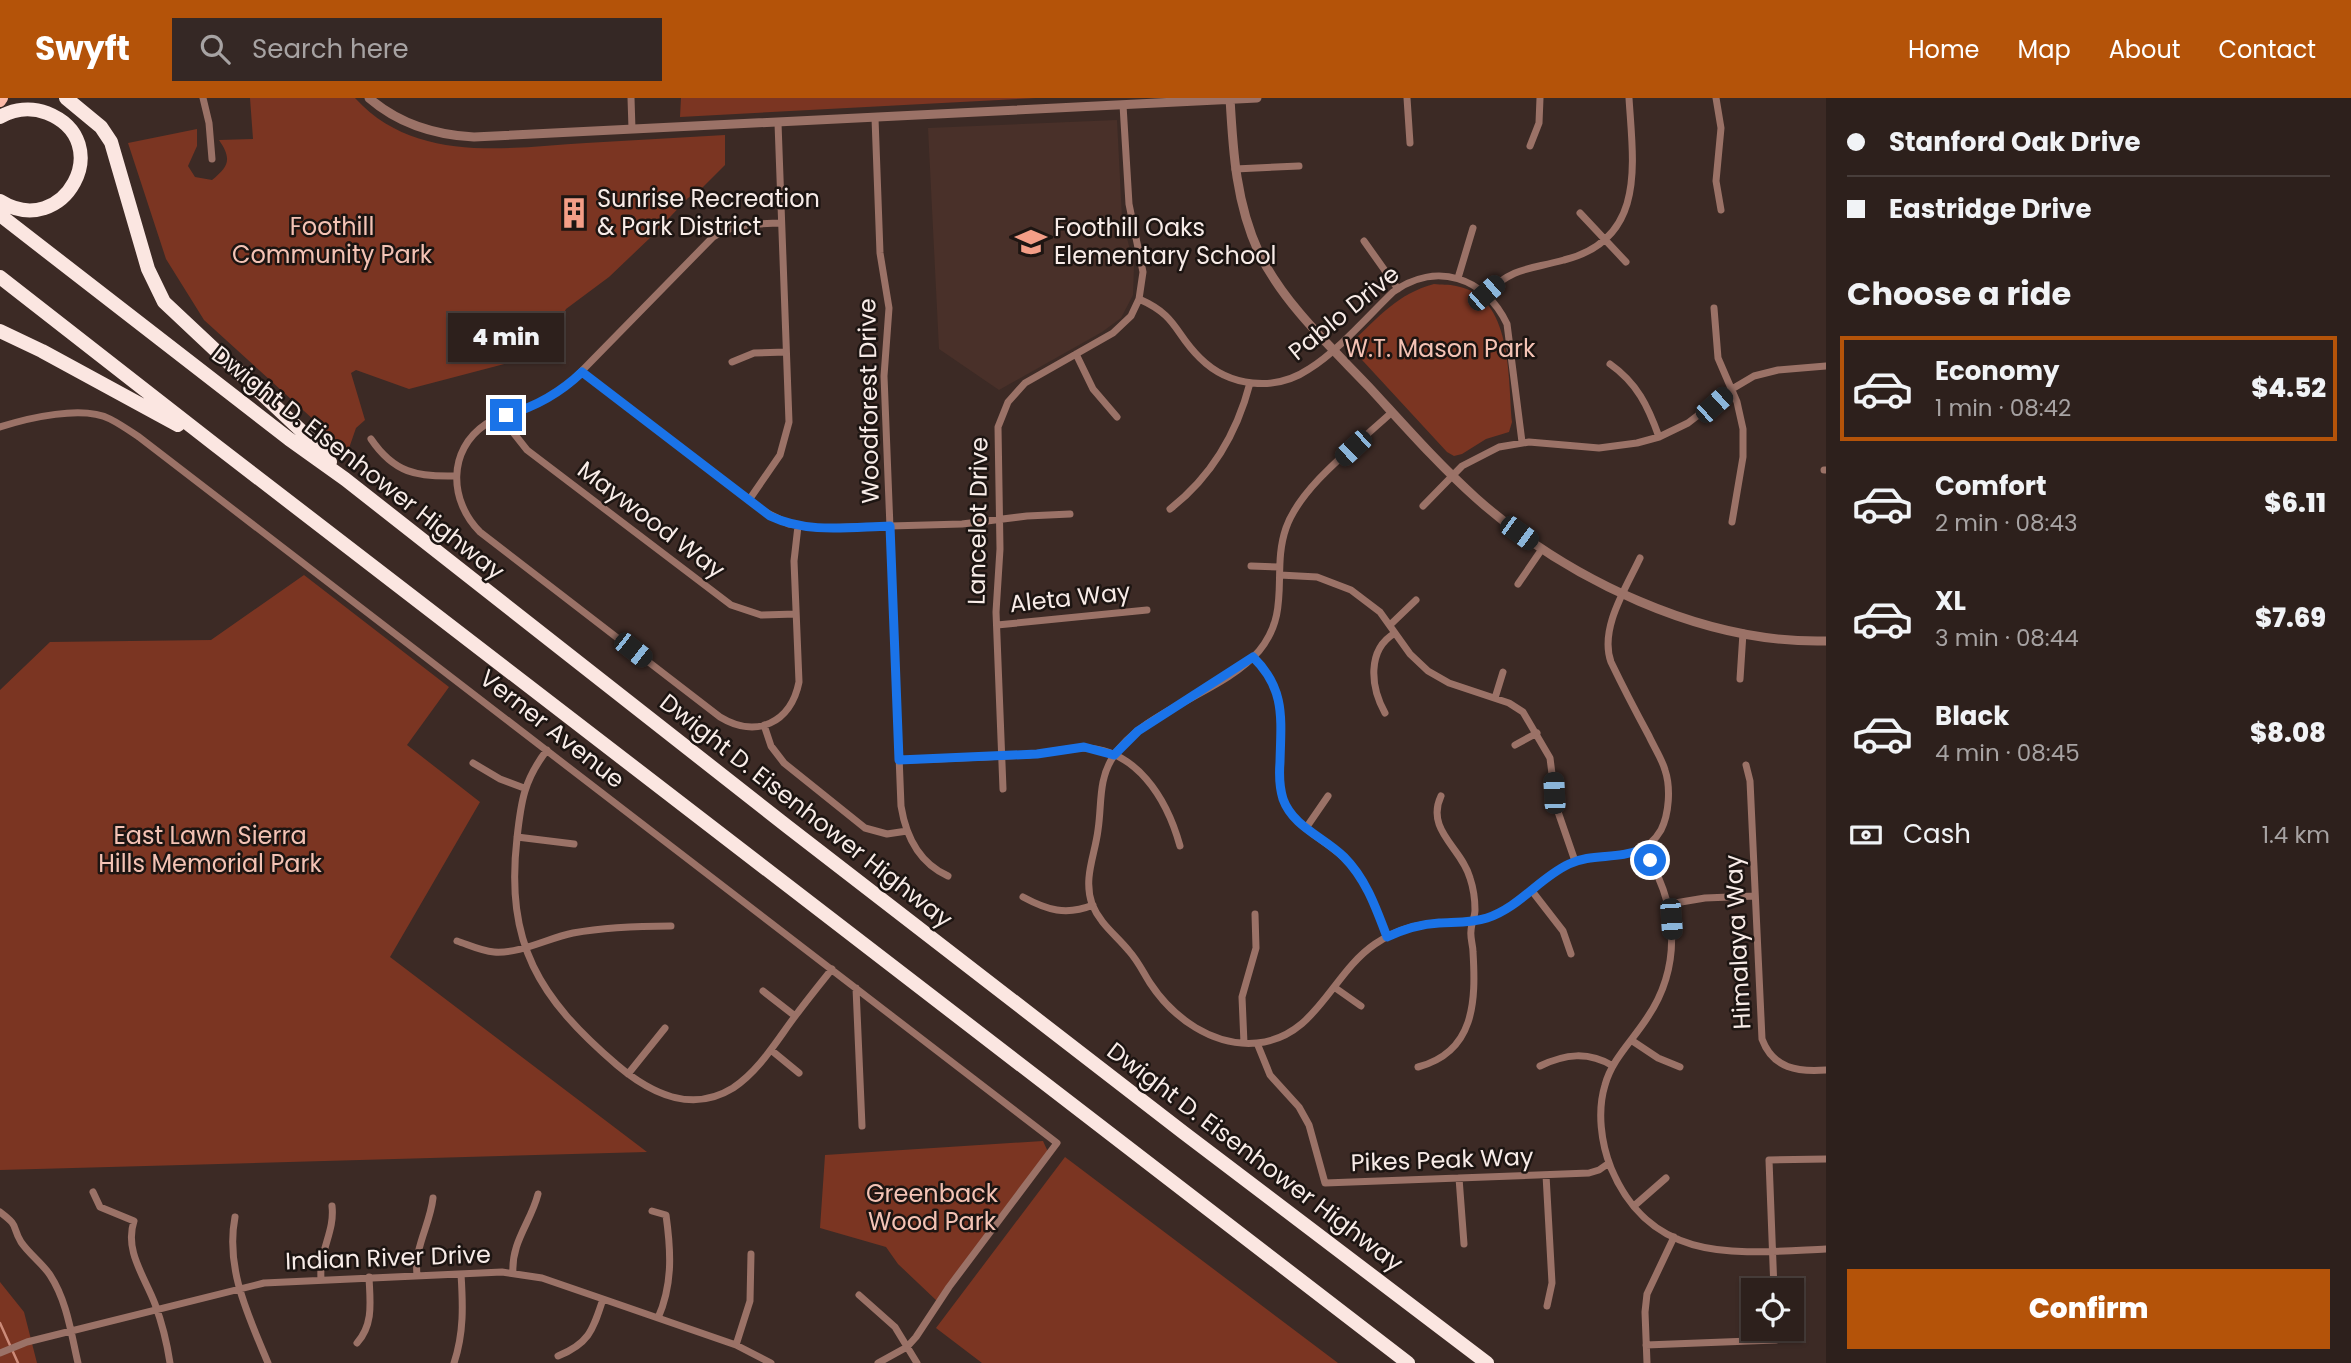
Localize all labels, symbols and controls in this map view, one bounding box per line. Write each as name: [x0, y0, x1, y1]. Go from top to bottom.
search box: [172, 18, 662, 81]
text: Swyft: [35, 25, 130, 72]
icon: search: [196, 30, 234, 68]
text: Search here: [252, 31, 409, 67]
text: Home: [1908, 33, 1980, 66]
text: Map: [2018, 33, 2071, 66]
text: About: [2109, 33, 2180, 66]
text: Contact: [2218, 33, 2316, 66]
text: Stanford Oak Drive: [1889, 124, 2141, 160]
place label: Sunrise Recreation & Park District: [597, 182, 820, 243]
text: Eastridge Drive: [1889, 191, 2091, 227]
building icon: Sunrise Recreation & Park District: [557, 196, 591, 230]
park label: Foothill Community Park: [232, 210, 433, 271]
place label: Foothill Oaks Elementary School: [1054, 211, 1277, 272]
school or university icon: Foothill Oaks Elementary School: [1014, 225, 1048, 259]
street label: Pablo Drive: [1281, 258, 1406, 368]
car: [1464, 271, 1509, 315]
text: Choose a ride: [1847, 271, 2071, 316]
street label: Woodforest Drive: [850, 298, 887, 504]
callout: 4 min: [448, 314, 564, 362]
text: 4 min: [472, 321, 540, 353]
park label: W.T. Mason Park: [1345, 332, 1536, 365]
street label: Dwight D. Eisenhower Highway: [205, 338, 512, 588]
text: Economy: [1935, 353, 2059, 389]
icon: car: [1851, 357, 1914, 420]
text: $4.52: [2251, 370, 2326, 406]
car: [1692, 383, 1737, 427]
text: 1 min · 08:42: [1935, 392, 2071, 424]
route end: [490, 399, 522, 431]
car: [1331, 426, 1376, 470]
street label: Lancelot Drive: [960, 437, 995, 605]
street label: Maywood Way: [571, 453, 732, 586]
text: Comfort: [1935, 468, 2047, 504]
icon: car: [1851, 472, 1914, 535]
text: $6.11: [2264, 485, 2326, 521]
text: 2 min · 08:43: [1935, 507, 2077, 539]
car: [1496, 512, 1543, 554]
street label: Aleta Way: [1008, 575, 1133, 620]
text: XL: [1935, 583, 1966, 619]
icon: car: [1851, 587, 1914, 650]
text: $7.69: [2255, 600, 2326, 636]
text: 3 min · 08:44: [1935, 622, 2079, 654]
car: [610, 629, 657, 671]
street label: Verner Avenue: [473, 661, 632, 796]
street label: Dwight D. Eisenhower Highway: [653, 686, 960, 936]
text: Black: [1935, 698, 2009, 734]
icon: car: [1851, 702, 1914, 765]
text: $8.08: [2250, 715, 2326, 751]
text: 4 min · 08:45: [1935, 737, 2080, 769]
car: [1543, 771, 1566, 815]
icon: cash: [1847, 816, 1885, 854]
text: Cash: [1903, 816, 1971, 852]
park label: East Lawn Sierra Hills Memorial Park: [98, 819, 322, 880]
text: 1.4 km: [2262, 819, 2330, 851]
route start: [1634, 844, 1666, 876]
street label: Himalaya Way: [1716, 853, 1759, 1030]
car: [1660, 897, 1683, 941]
street label: Dwight D. Eisenhower Highway: [1100, 1034, 1411, 1279]
street label: Pikes Peak Way: [1350, 1140, 1534, 1179]
park label: Greenback Wood Park: [866, 1177, 999, 1238]
street label: Indian River Drive: [285, 1237, 491, 1278]
button: Confirm: [1847, 1269, 2330, 1349]
map controls: [1741, 1278, 1804, 1341]
button: locate: [1741, 1278, 1804, 1341]

